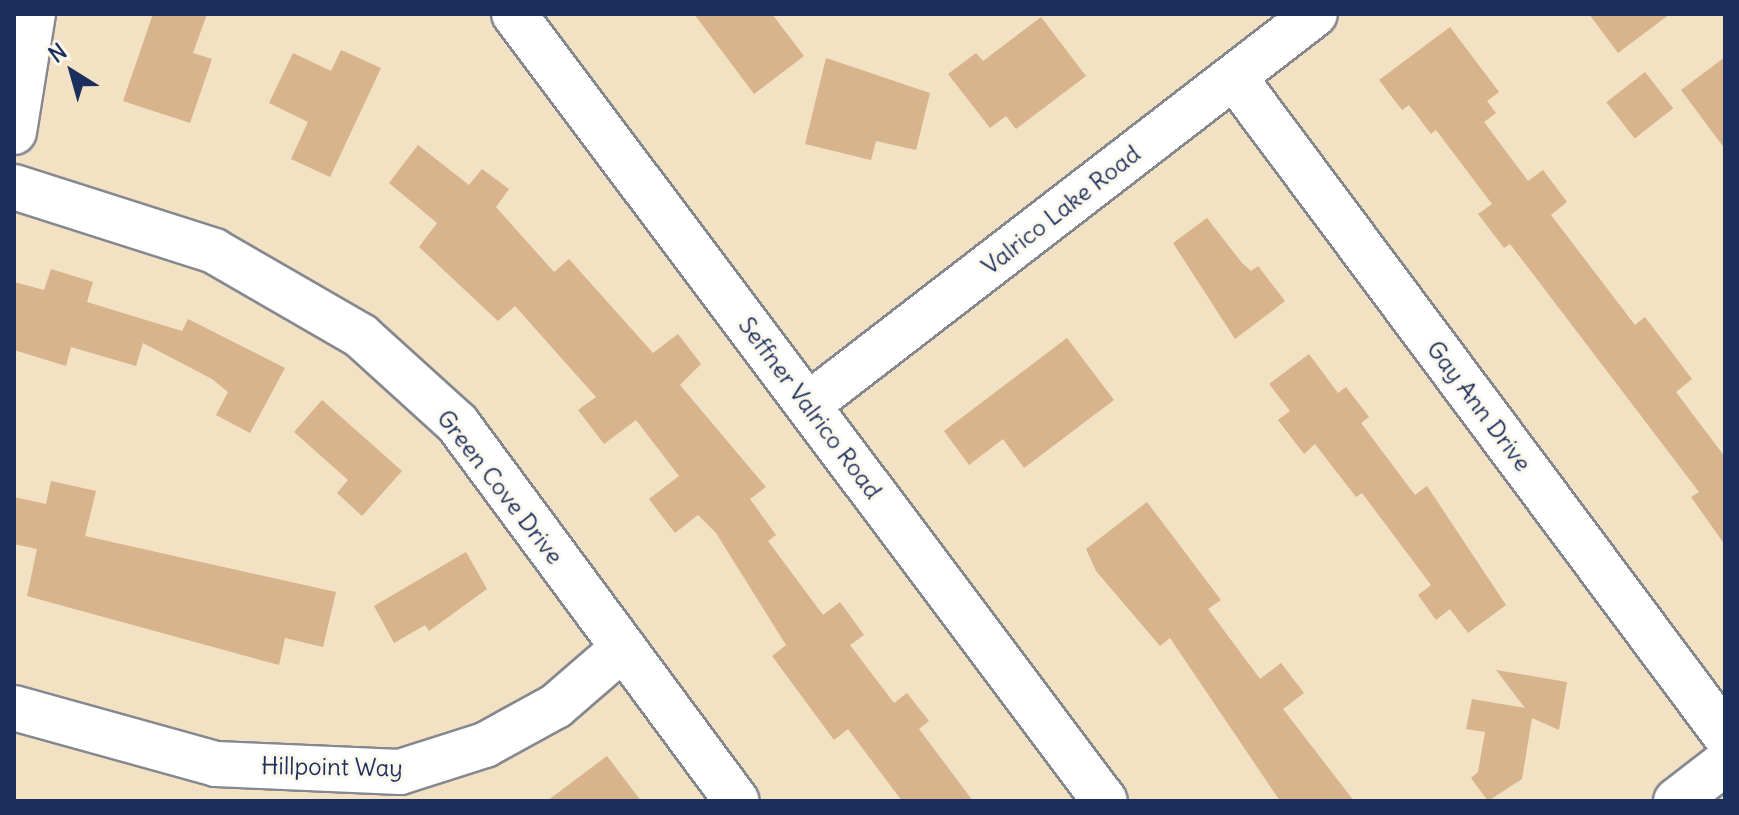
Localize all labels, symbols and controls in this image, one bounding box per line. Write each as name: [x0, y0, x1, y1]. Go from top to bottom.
north arrow: [32, 32, 112, 112]
text: N: [43, 37, 72, 69]
street label: Valrico Lake Road: [976, 139, 1146, 281]
street label: Seffner Valrico Road: [732, 311, 888, 505]
street label: Gay Ann Drive: [1421, 335, 1537, 477]
street label: Green Cove Drive: [431, 404, 569, 570]
street label: Hillpoint Way: [261, 751, 403, 783]

